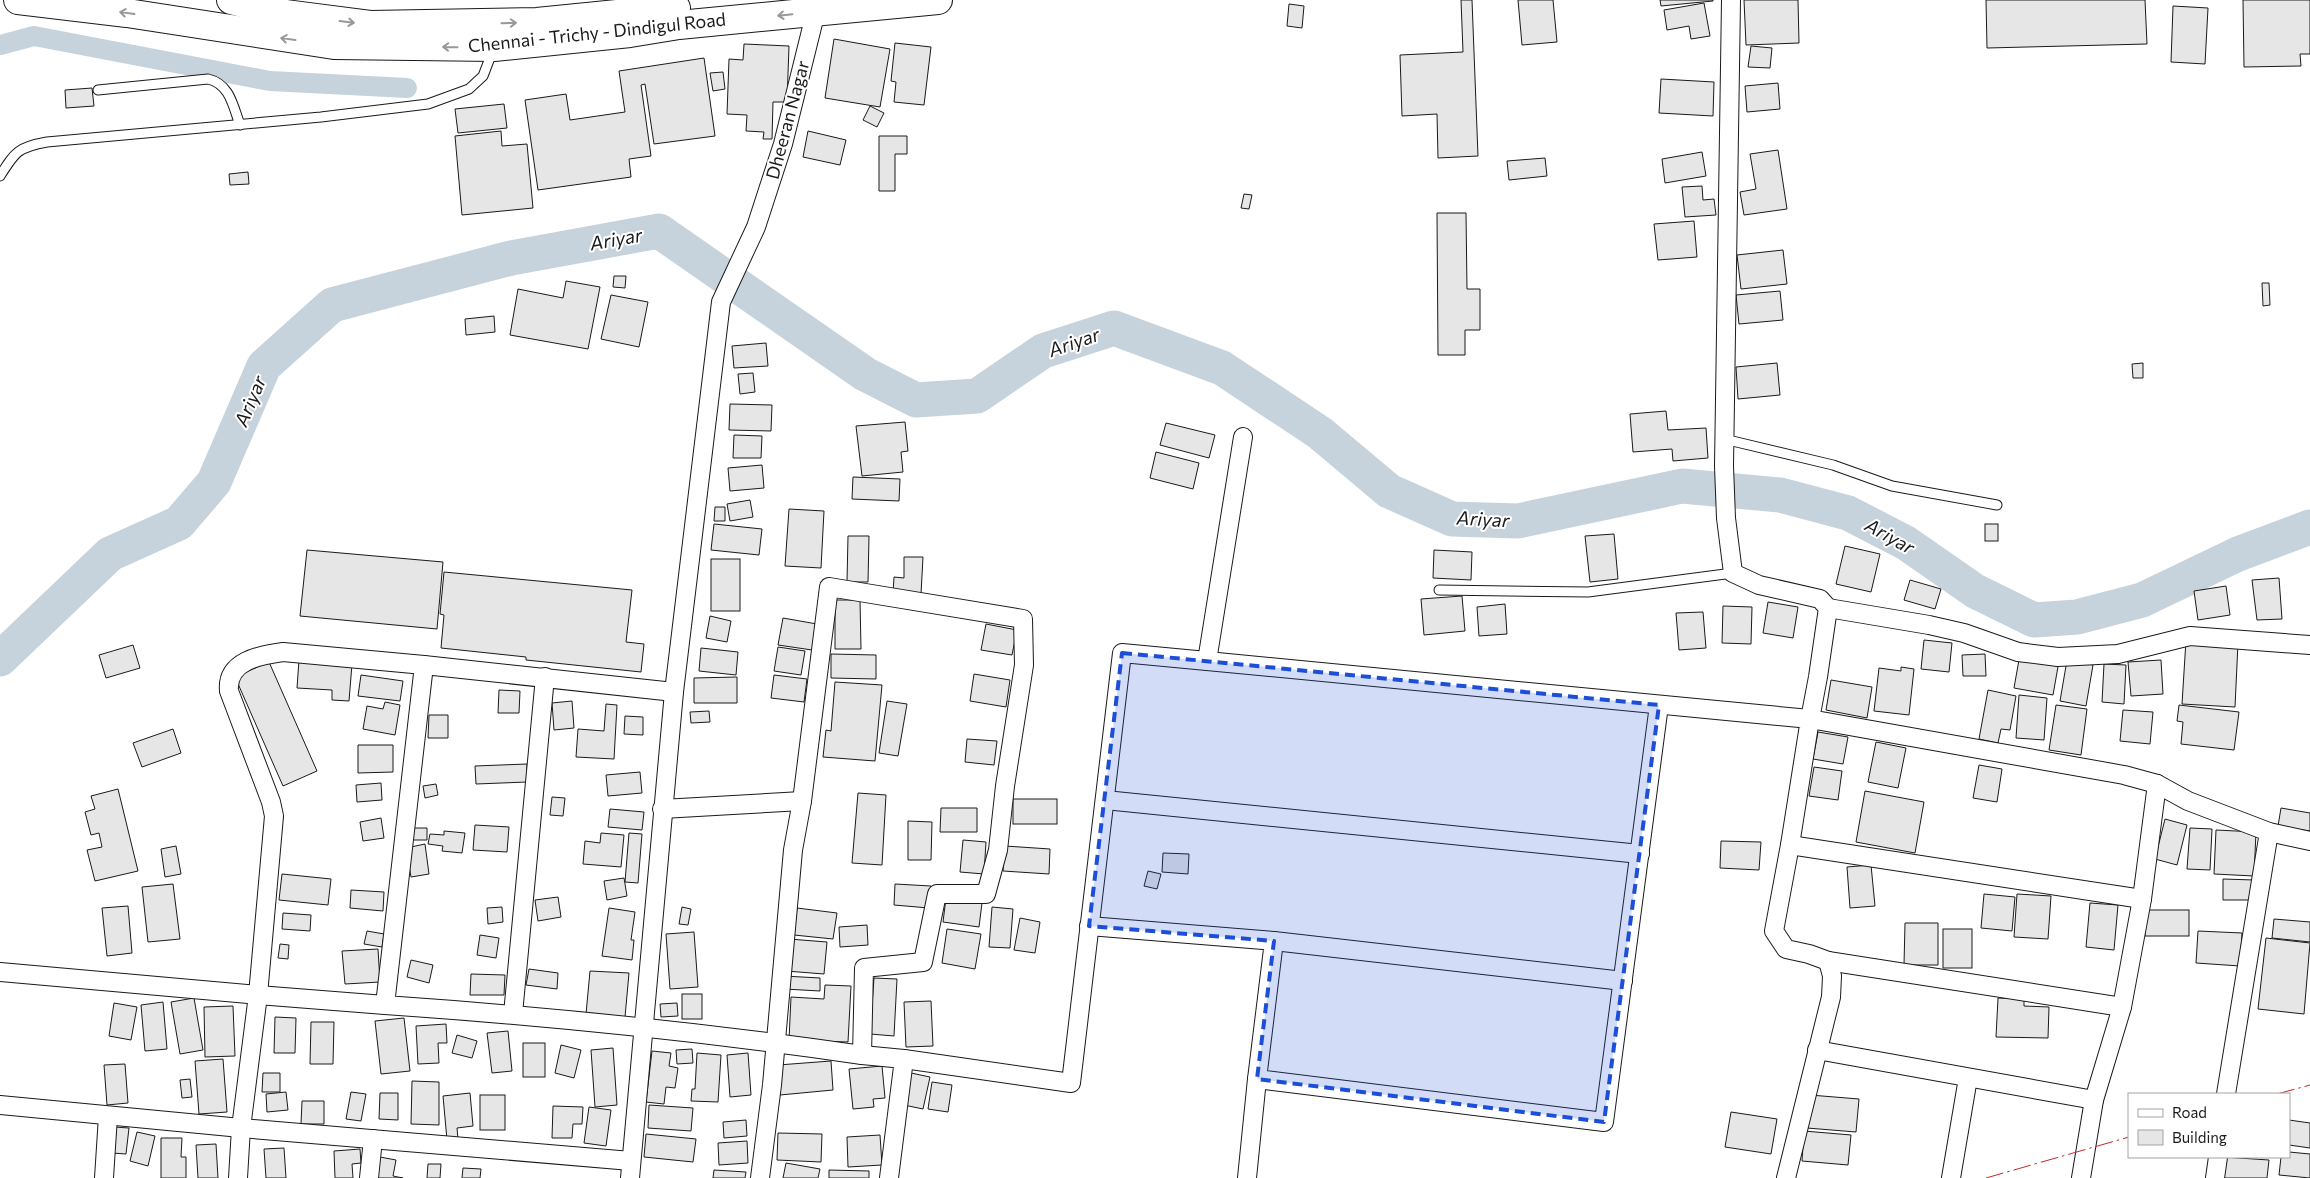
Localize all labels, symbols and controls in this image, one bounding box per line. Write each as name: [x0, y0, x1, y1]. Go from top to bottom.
one-way arrow: [119, 8, 135, 18]
street label: Chennai - Trichy - Dindigul Road: [467, 8, 727, 56]
one-way arrow: [777, 10, 793, 19]
one-way arrow: [339, 17, 355, 27]
one-way arrow: [501, 18, 517, 28]
one-way arrow: [280, 33, 296, 43]
one-way arrow: [442, 42, 458, 52]
street label: Dheeran Nagar: [761, 58, 813, 181]
water label: Ariyar: [587, 222, 645, 255]
water label: Ariyar: [1044, 322, 1104, 361]
water label: Ariyar: [228, 371, 271, 431]
water label: Ariyar: [1455, 506, 1511, 531]
water label: Ariyar: [1861, 512, 1920, 559]
legend: [2128, 1093, 2290, 1158]
text: Road: [2172, 1103, 2207, 1121]
text: Building: [2172, 1128, 2227, 1146]

